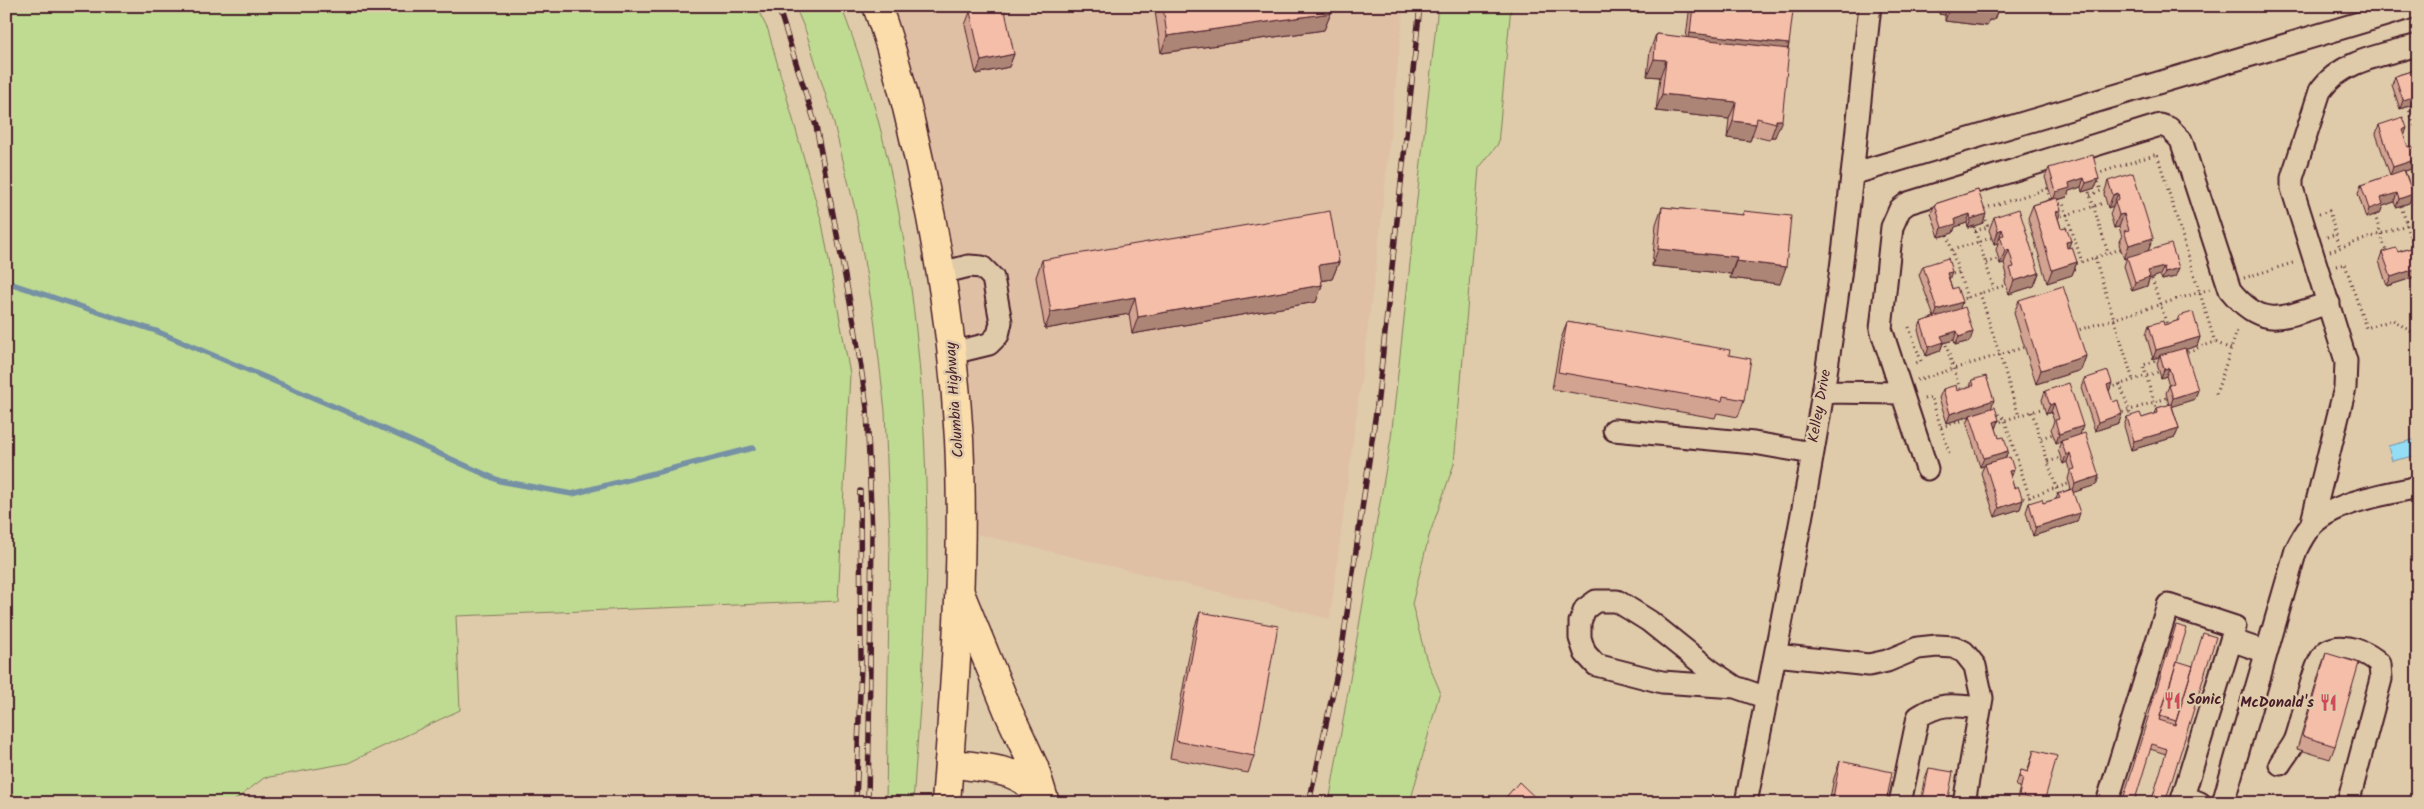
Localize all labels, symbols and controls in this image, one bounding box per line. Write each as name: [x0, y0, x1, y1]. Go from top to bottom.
street label: Columbia Highway: [939, 340, 971, 459]
street label: Kelley Drive: [1802, 367, 1838, 445]
place label: Sonic: [2187, 688, 2222, 712]
restaurant icon: Sonic: [2163, 690, 2183, 710]
place label: McDonald's: [2240, 691, 2314, 715]
restaurant icon: McDonald's: [2318, 693, 2338, 713]

